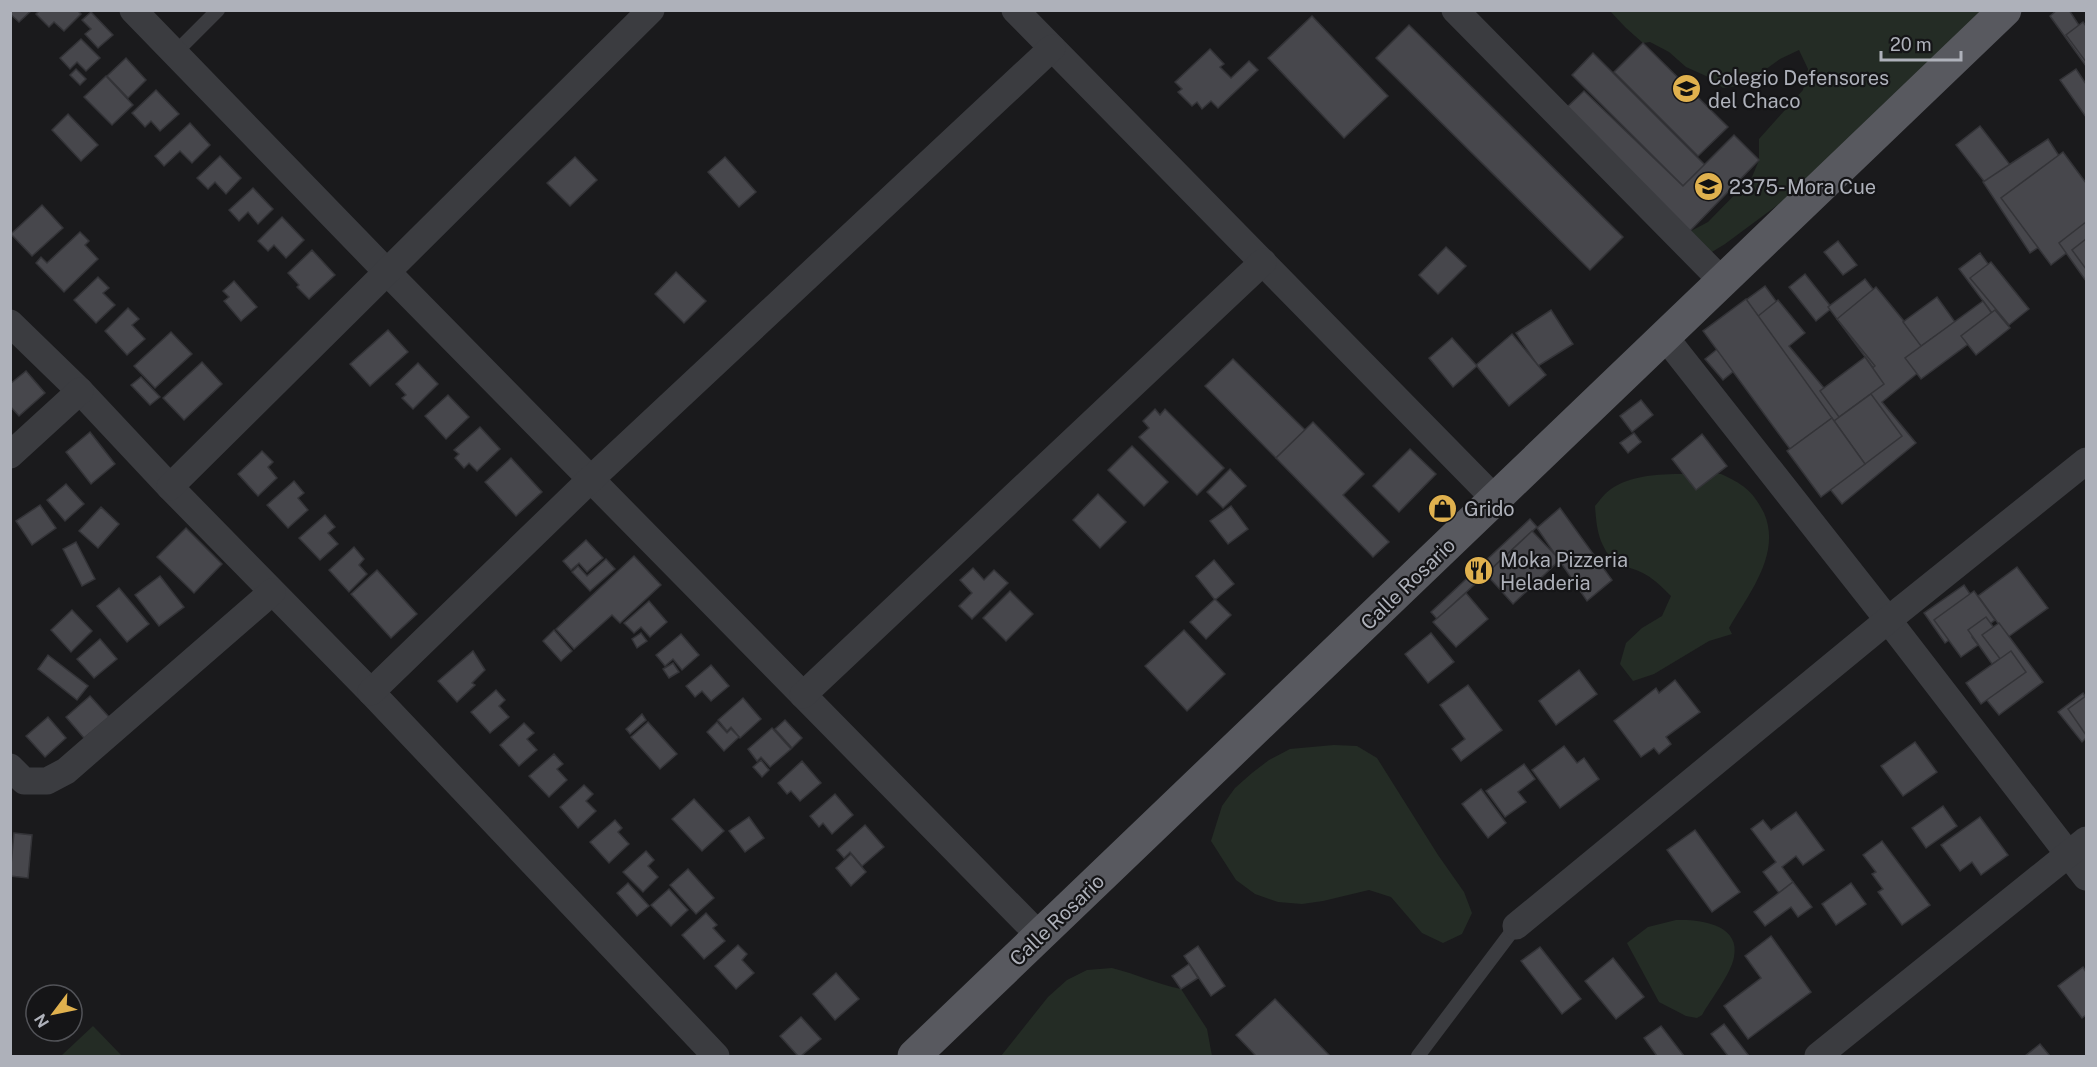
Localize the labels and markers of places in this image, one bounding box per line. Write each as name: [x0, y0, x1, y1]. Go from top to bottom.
place label: Colegio Defensores del Chaco: [1708, 66, 1889, 113]
school or university icon: Colegio Defensores del Chaco: [1671, 73, 1703, 105]
school or university icon: 2375- Mora Cue: [1692, 171, 1724, 203]
place label: 2375- Mora Cue: [1729, 175, 1876, 199]
shop icon: Grido: [1427, 493, 1459, 525]
place label: Grido: [1464, 497, 1515, 521]
place label: Moka Pizzeria Heladeria: [1500, 548, 1628, 595]
restaurant icon: Moka Pizzeria Heladeria: [1463, 555, 1495, 587]

